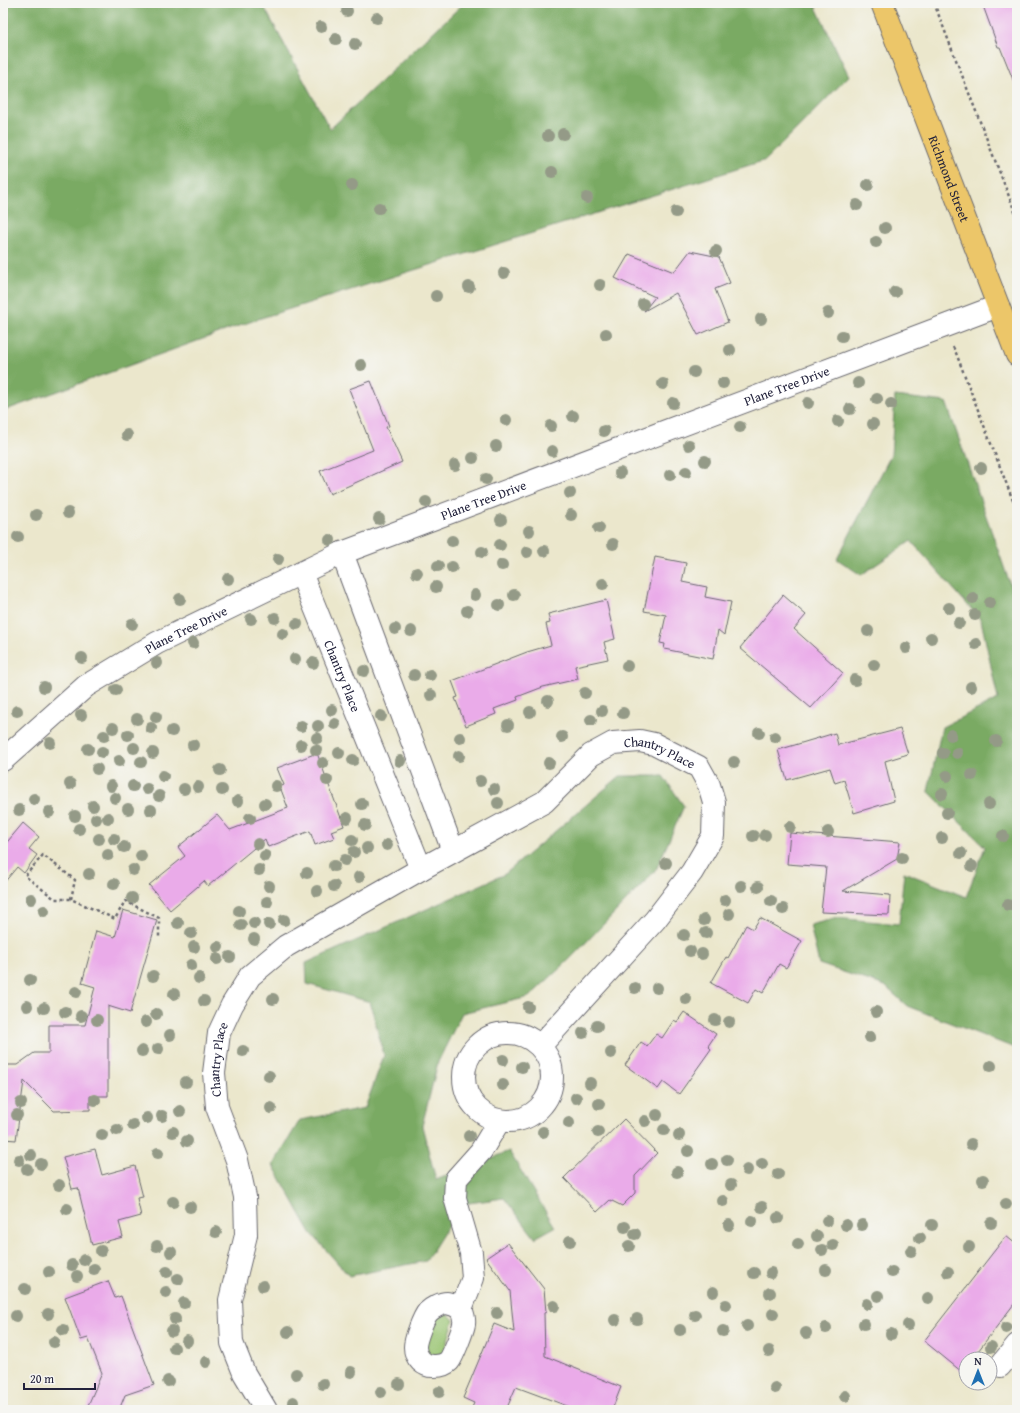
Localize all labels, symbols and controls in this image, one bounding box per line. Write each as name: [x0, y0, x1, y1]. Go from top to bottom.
street label: Richmond Street: [924, 133, 974, 225]
street label: Plane Tree Drive: [741, 361, 832, 411]
street label: Plane Tree Drive: [438, 476, 529, 525]
street label: Plane Tree Drive: [141, 601, 230, 658]
street label: Chantry Place: [319, 637, 365, 715]
street label: Chantry Place: [623, 732, 698, 774]
street label: Chantry Place: [205, 1019, 233, 1098]
north arrow: [958, 1351, 998, 1391]
text: N: [974, 1353, 982, 1369]
scale bar: [24, 1365, 95, 1391]
text: 20 m: [30, 1370, 54, 1387]

